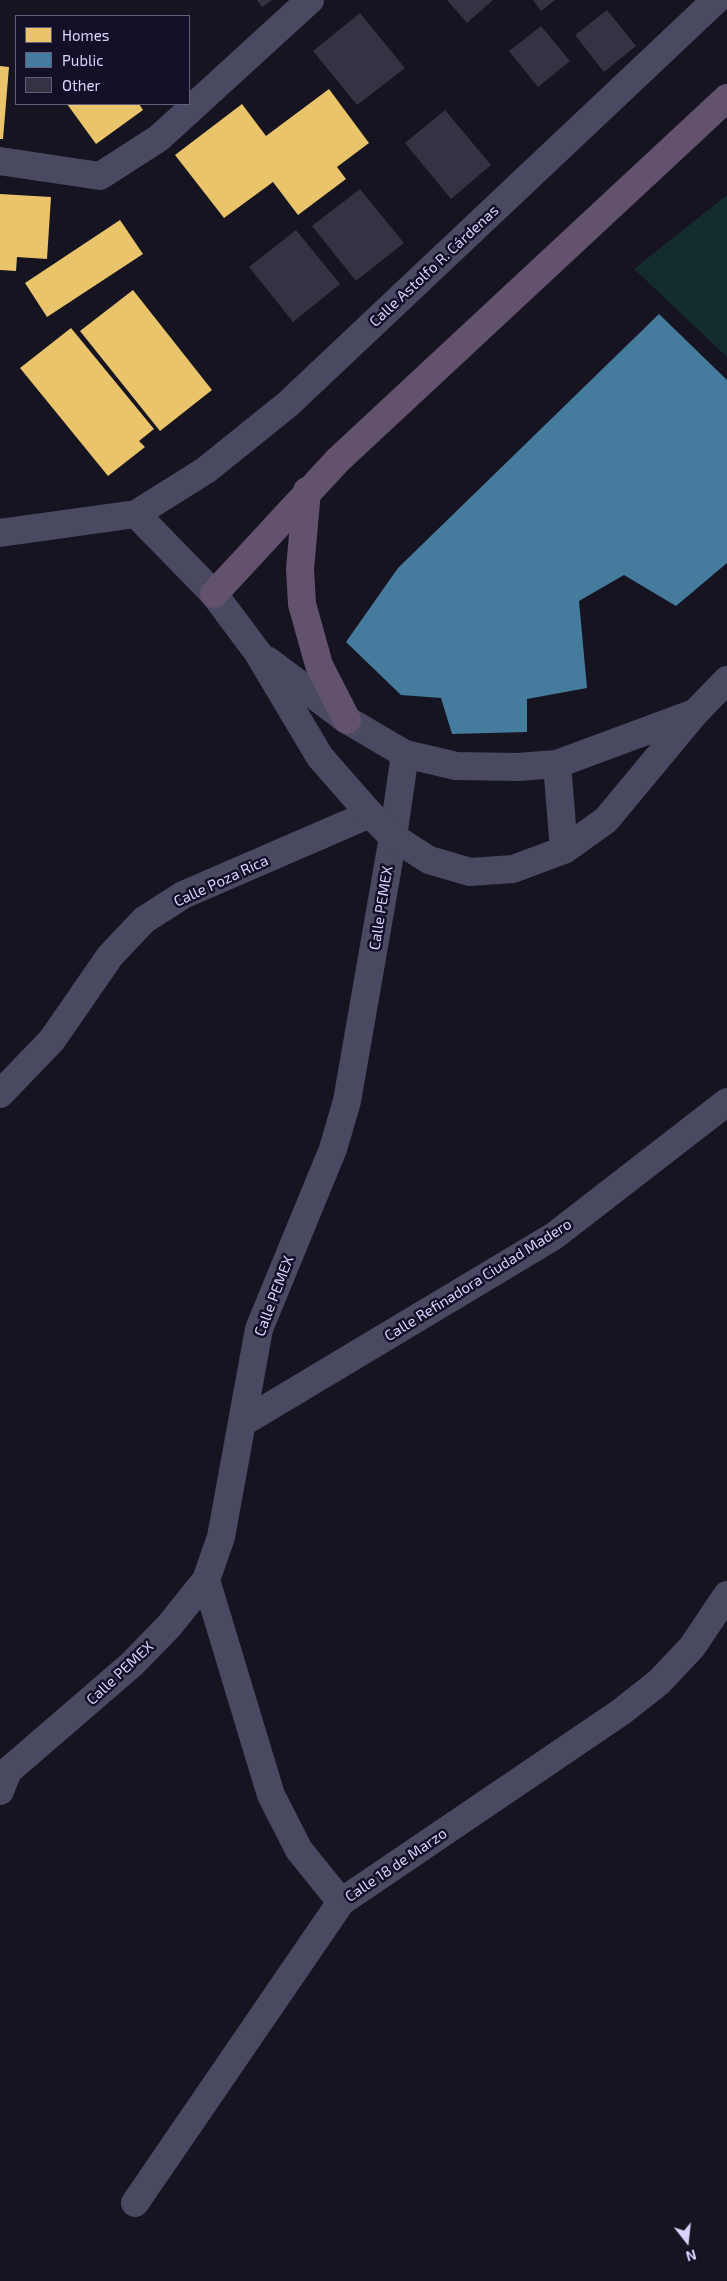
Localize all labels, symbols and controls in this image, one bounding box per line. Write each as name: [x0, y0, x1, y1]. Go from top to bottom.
legend: [15, 15, 190, 105]
text: Homes: [62, 26, 109, 44]
text: Public: [62, 51, 103, 69]
text: Other: [62, 76, 101, 94]
street label: Calle Astolfo R. Cárdenas: [366, 201, 502, 331]
street label: Calle Poza Rica: [171, 851, 271, 911]
street label: Calle PEMEX: [365, 865, 397, 951]
street label: Calle Refinadora Ciudad Madero: [381, 1215, 575, 1345]
street label: Calle PEMEX: [250, 1253, 298, 1339]
street label: Calle PEMEX: [83, 1637, 157, 1709]
street label: Calle 18 de Marzo: [342, 1824, 450, 1906]
north arrow: [662, 2216, 712, 2266]
text: N: [684, 2246, 698, 2265]

